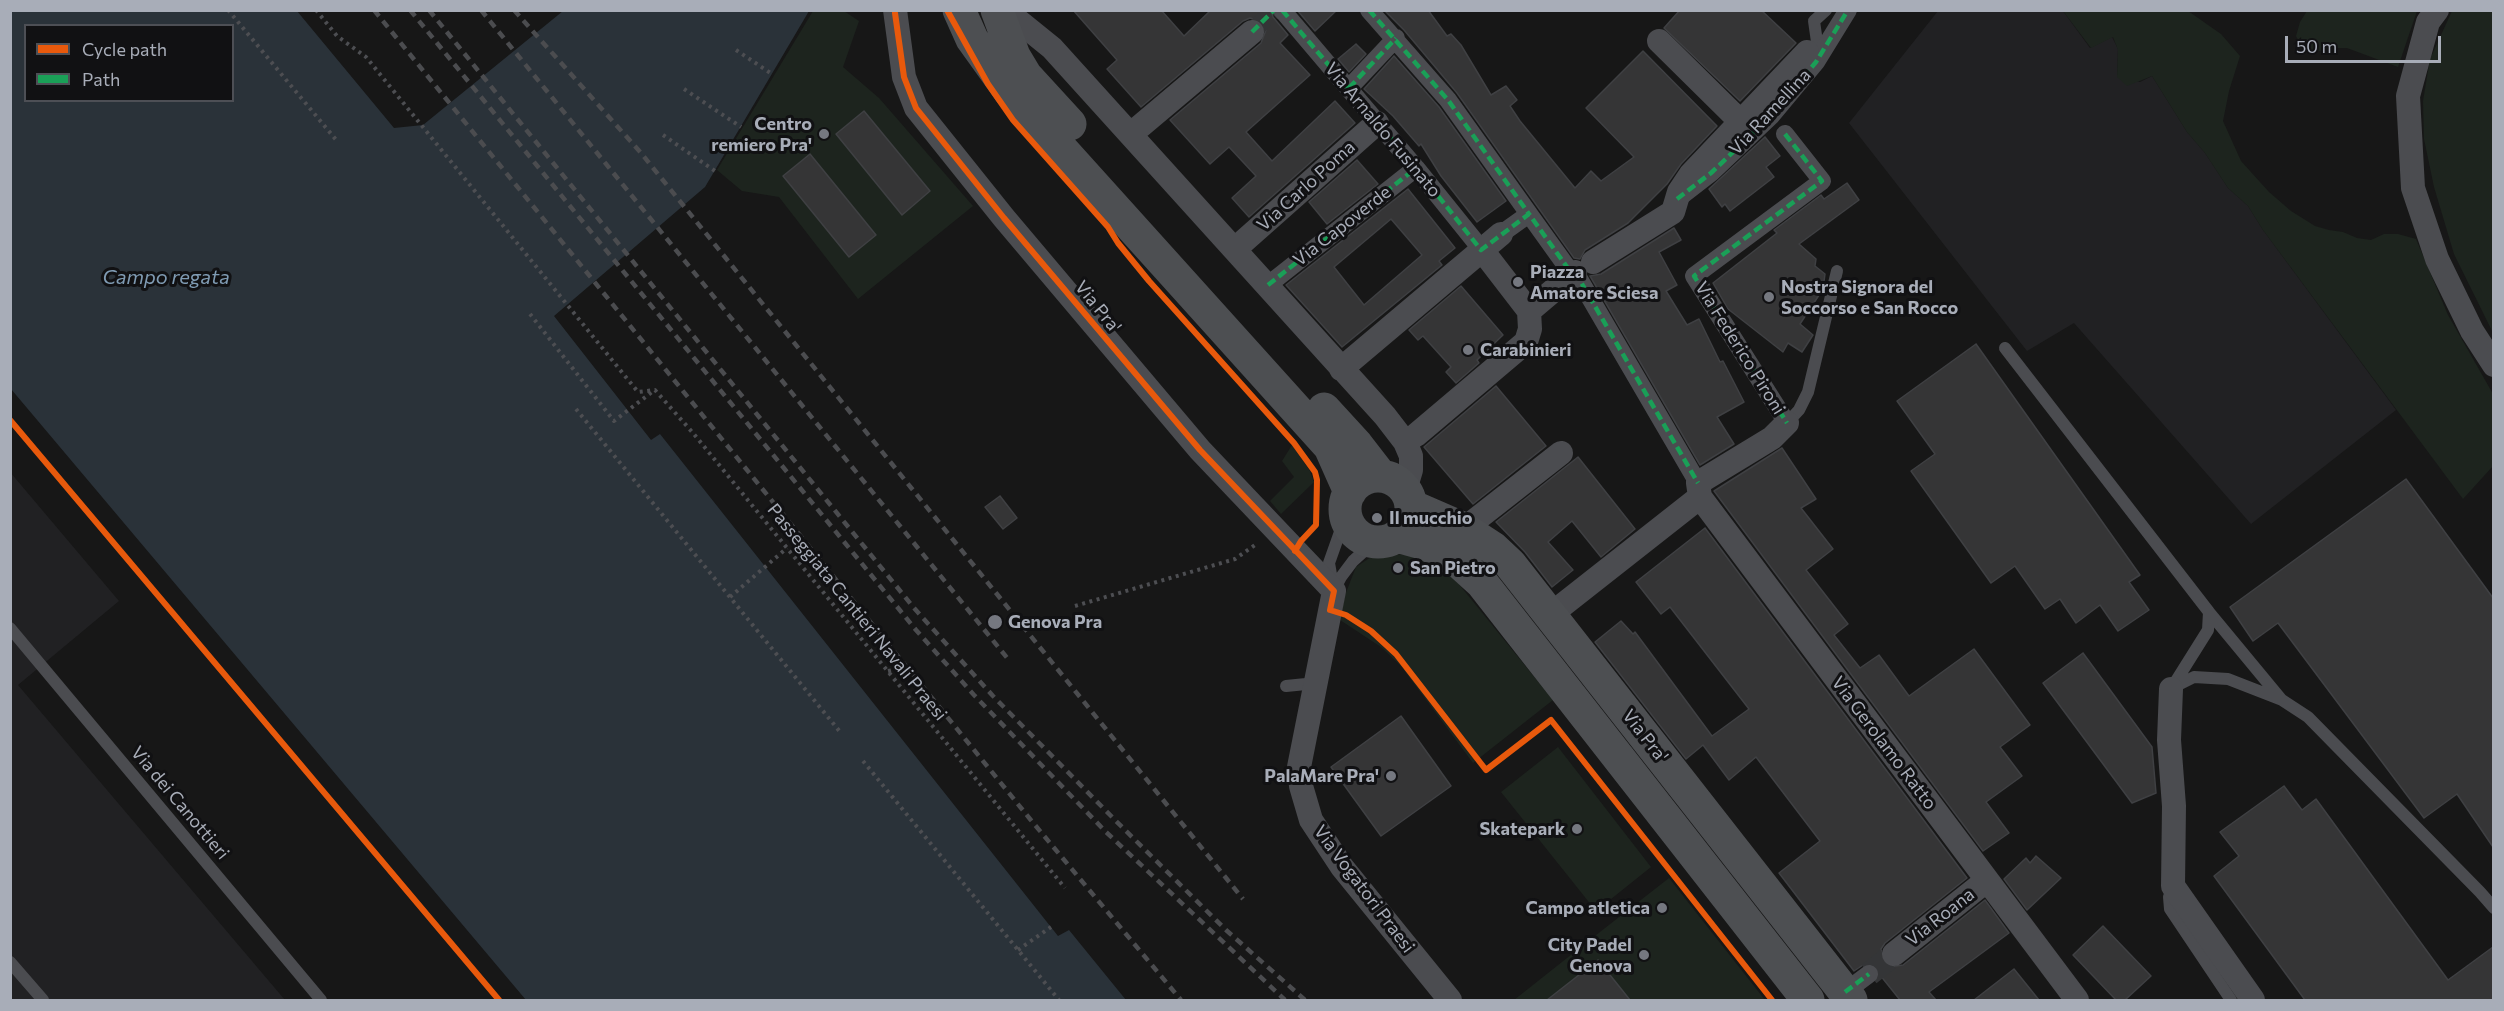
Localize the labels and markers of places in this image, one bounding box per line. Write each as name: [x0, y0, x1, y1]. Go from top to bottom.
place label: Centro remiero Pra': [711, 113, 812, 156]
marker: Centro remiero Pra': [817, 127, 831, 141]
place label: Piazza Amatore Sciesa: [1530, 261, 1658, 304]
marker: Piazza Amatore Sciesa: [1511, 275, 1525, 289]
place label: Nostra Signora del Soccorso e San Rocco: [1781, 276, 1958, 318]
marker: Nostra Signora del Soccorso e San Rocco: [1762, 290, 1776, 304]
place label: Carabinieri: [1480, 339, 1572, 361]
marker: Carabinieri: [1461, 343, 1475, 357]
place label: Il mucchio: [1389, 507, 1473, 529]
marker: Il mucchio: [1370, 511, 1384, 525]
place label: San Pietro: [1410, 557, 1496, 579]
marker: San Pietro: [1391, 561, 1405, 575]
place label: Genova Pra: [1008, 611, 1102, 633]
marker: Genova Pra: [986, 613, 1004, 631]
place label: PalaMare Pra': [1264, 765, 1379, 787]
marker: PalaMare Pra': [1384, 769, 1398, 783]
place label: Skatepark: [1479, 818, 1565, 840]
marker: Skatepark: [1570, 822, 1584, 836]
place label: Campo atletica: [1525, 897, 1650, 919]
marker: Campo atletica: [1655, 901, 1669, 915]
place label: City Padel Genova: [1548, 934, 1632, 976]
marker: City Padel Genova: [1637, 948, 1651, 962]

